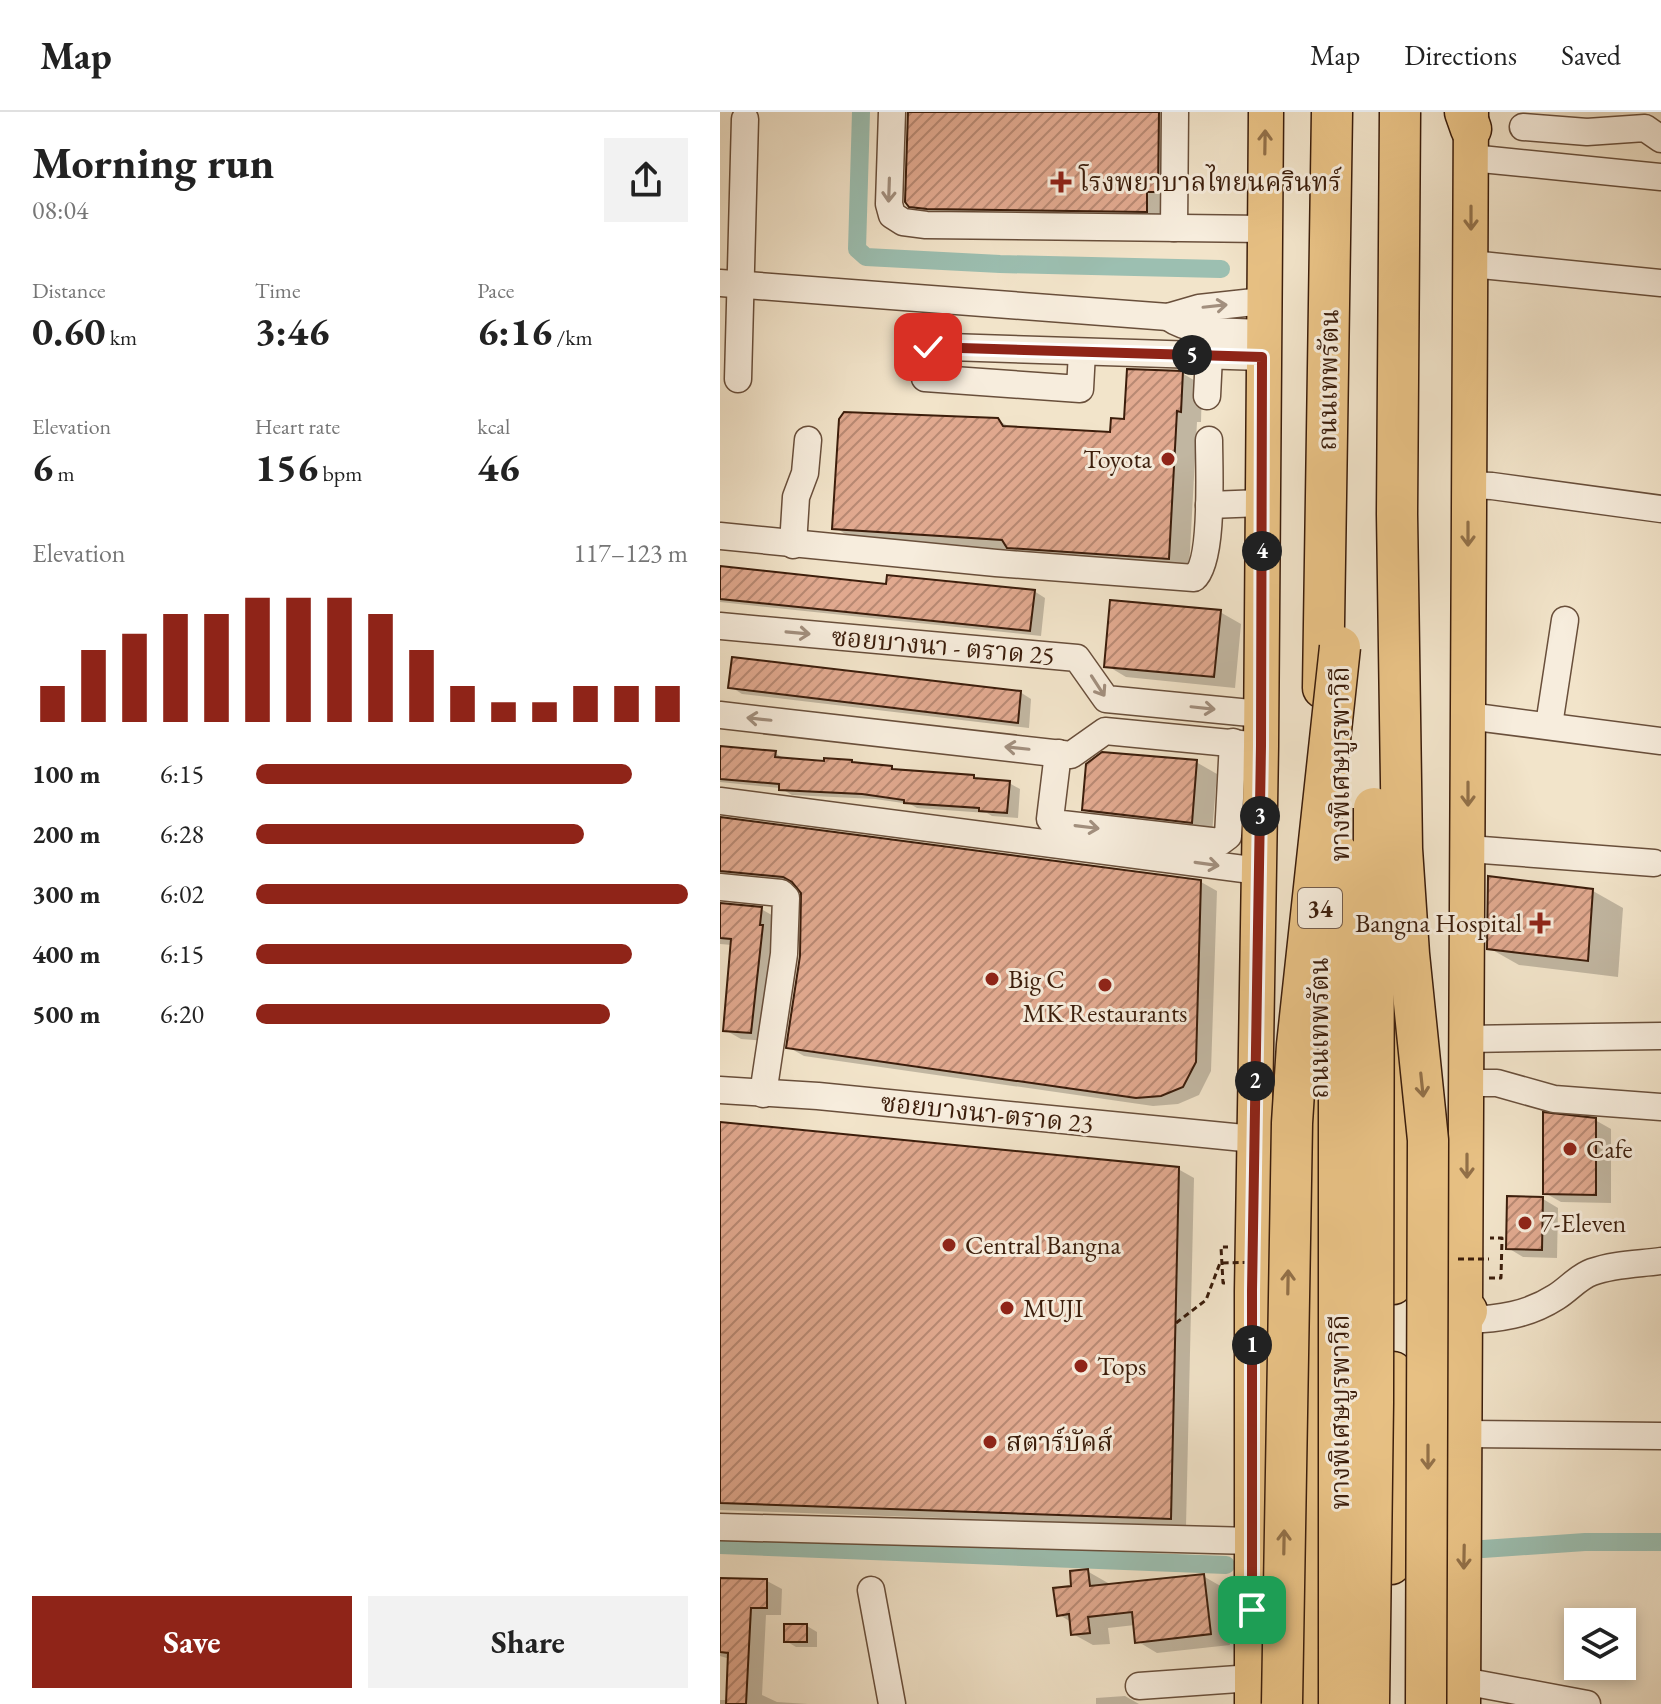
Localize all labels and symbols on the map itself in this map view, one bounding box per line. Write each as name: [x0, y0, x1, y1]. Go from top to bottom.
one-way arrow: [1257, 129, 1273, 156]
place label: โรงพยาบาลไทยนครินทร์: [1078, 164, 1342, 199]
marker: โรงพยาบาลไทยนครินทร์: [1050, 171, 1072, 193]
one-way arrow: [882, 176, 897, 203]
one-way arrow: [1463, 204, 1479, 231]
one-way arrow: [1201, 298, 1228, 313]
street label: ถนนเทพรัตน: [1310, 309, 1346, 451]
pin: [894, 313, 962, 381]
pin: 5: [1172, 335, 1212, 375]
place label: Toyota: [1083, 442, 1153, 476]
marker: Toyota: [1159, 450, 1177, 468]
one-way arrow: [1460, 520, 1476, 547]
pin: 4: [1242, 531, 1282, 571]
street label: ซอยบางนา - ตราด 25: [830, 619, 1056, 673]
one-way arrow: [784, 626, 811, 641]
street label: ทางพิเศษบูรพาวิถี: [1323, 666, 1358, 862]
one-way arrow: [1090, 674, 1106, 697]
one-way arrow: [1189, 701, 1216, 716]
one-way arrow: [746, 712, 773, 727]
one-way arrow: [1004, 741, 1031, 756]
one-way arrow: [1461, 780, 1476, 807]
pin: 3: [1240, 796, 1280, 836]
one-way arrow: [1074, 820, 1099, 835]
one-way arrow: [1194, 857, 1219, 872]
road number: 34: [1298, 888, 1342, 928]
place label: Bangna Hospital: [1355, 906, 1522, 940]
marker: Bangna Hospital: [1529, 912, 1551, 934]
street label: ถนนเทพรัตน: [1302, 957, 1336, 1099]
place label: Big C: [1008, 962, 1065, 996]
marker: Big C: [983, 970, 1001, 988]
marker: MK Restaurants: [1096, 976, 1114, 994]
place label: MK Restaurants: [1023, 996, 1188, 1030]
pin: 2: [1235, 1061, 1275, 1101]
one-way arrow: [1415, 1071, 1430, 1098]
street label: ซอยบางนา-ตราด 23: [879, 1085, 1095, 1141]
place label: Cafe: [1586, 1132, 1633, 1166]
marker: Cafe: [1561, 1140, 1579, 1158]
one-way arrow: [1459, 1152, 1475, 1179]
place label: 7-Eleven: [1541, 1206, 1627, 1240]
marker: 7-Eleven: [1516, 1214, 1534, 1232]
place label: Central Bangna: [965, 1228, 1121, 1262]
marker: Central Bangna: [940, 1236, 958, 1254]
one-way arrow: [1280, 1269, 1296, 1296]
place label: MUJI: [1023, 1291, 1083, 1325]
marker: MUJI: [998, 1299, 1016, 1317]
street label: ทางพิเศษบูรพาวิถี: [1323, 1314, 1358, 1510]
pin: 1: [1232, 1325, 1272, 1365]
place label: Tops: [1097, 1349, 1146, 1383]
marker: Tops: [1072, 1357, 1090, 1375]
place label: สตาร์บัคส์: [1006, 1425, 1113, 1459]
marker: สตาร์บัคส์: [981, 1433, 999, 1451]
one-way arrow: [1420, 1443, 1436, 1470]
one-way arrow: [1276, 1529, 1292, 1556]
one-way arrow: [1456, 1543, 1472, 1570]
pin: [1218, 1576, 1286, 1644]

